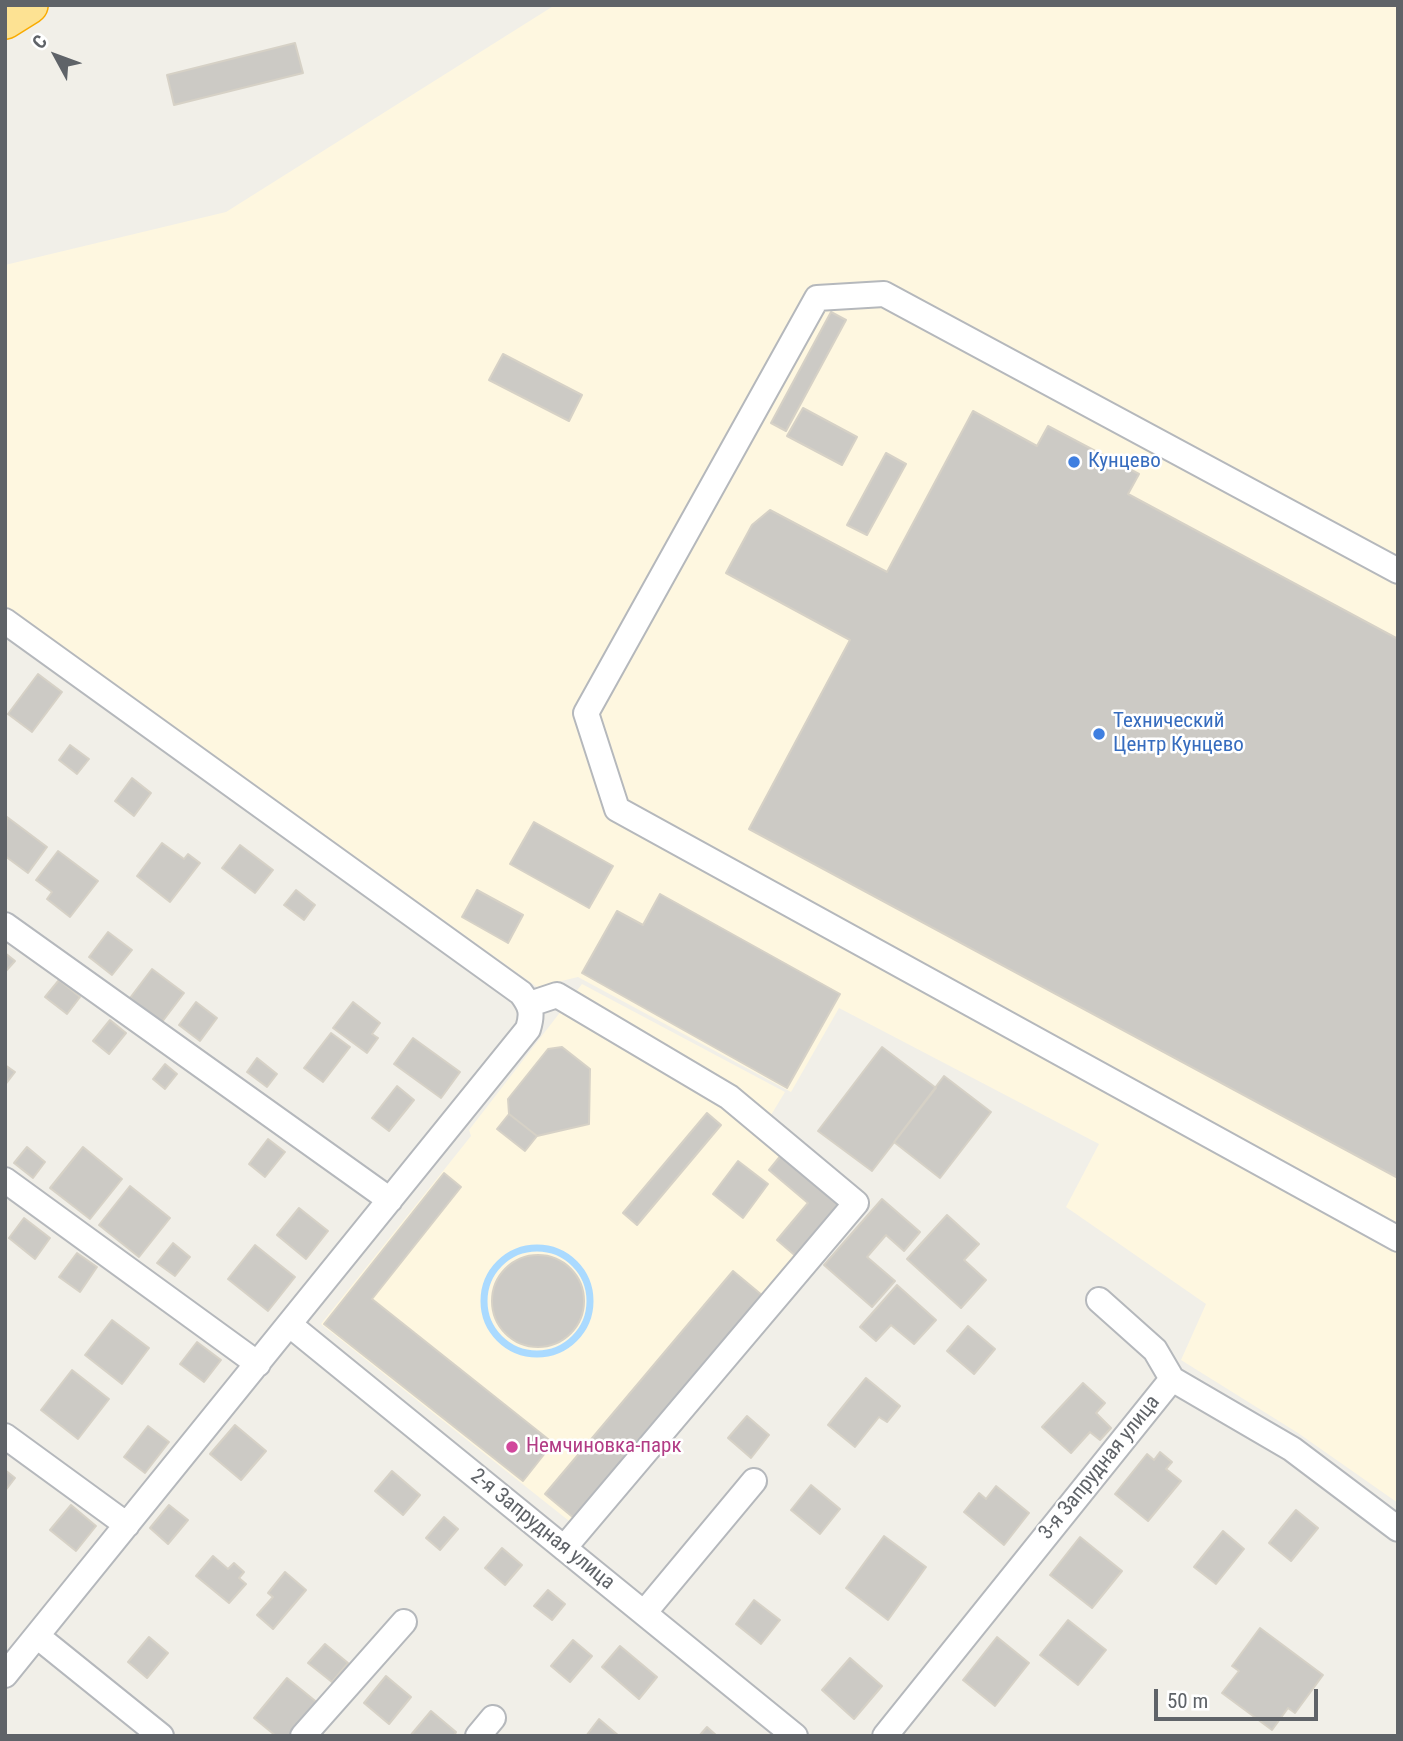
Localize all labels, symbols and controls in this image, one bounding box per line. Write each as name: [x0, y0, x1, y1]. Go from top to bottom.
north arrow: [21, 21, 91, 91]
text: С: [28, 30, 52, 54]
place label: Кунцево: [1088, 449, 1161, 475]
marker: Кунцево: [1066, 454, 1082, 470]
place label: Технический Центр Кунцево: [1113, 709, 1244, 759]
marker: Технический Центр Кунцево: [1091, 726, 1107, 742]
street label: 3-я Запрудная улица: [1034, 1391, 1166, 1545]
place label: Немчиновка-парк: [526, 1434, 682, 1460]
marker: Немчиновка-парк: [504, 1439, 520, 1455]
street label: 2-я Запрудная улица: [465, 1464, 619, 1596]
scale bar: [1158, 1674, 1322, 1718]
text: 50 m: [1167, 1689, 1208, 1713]

